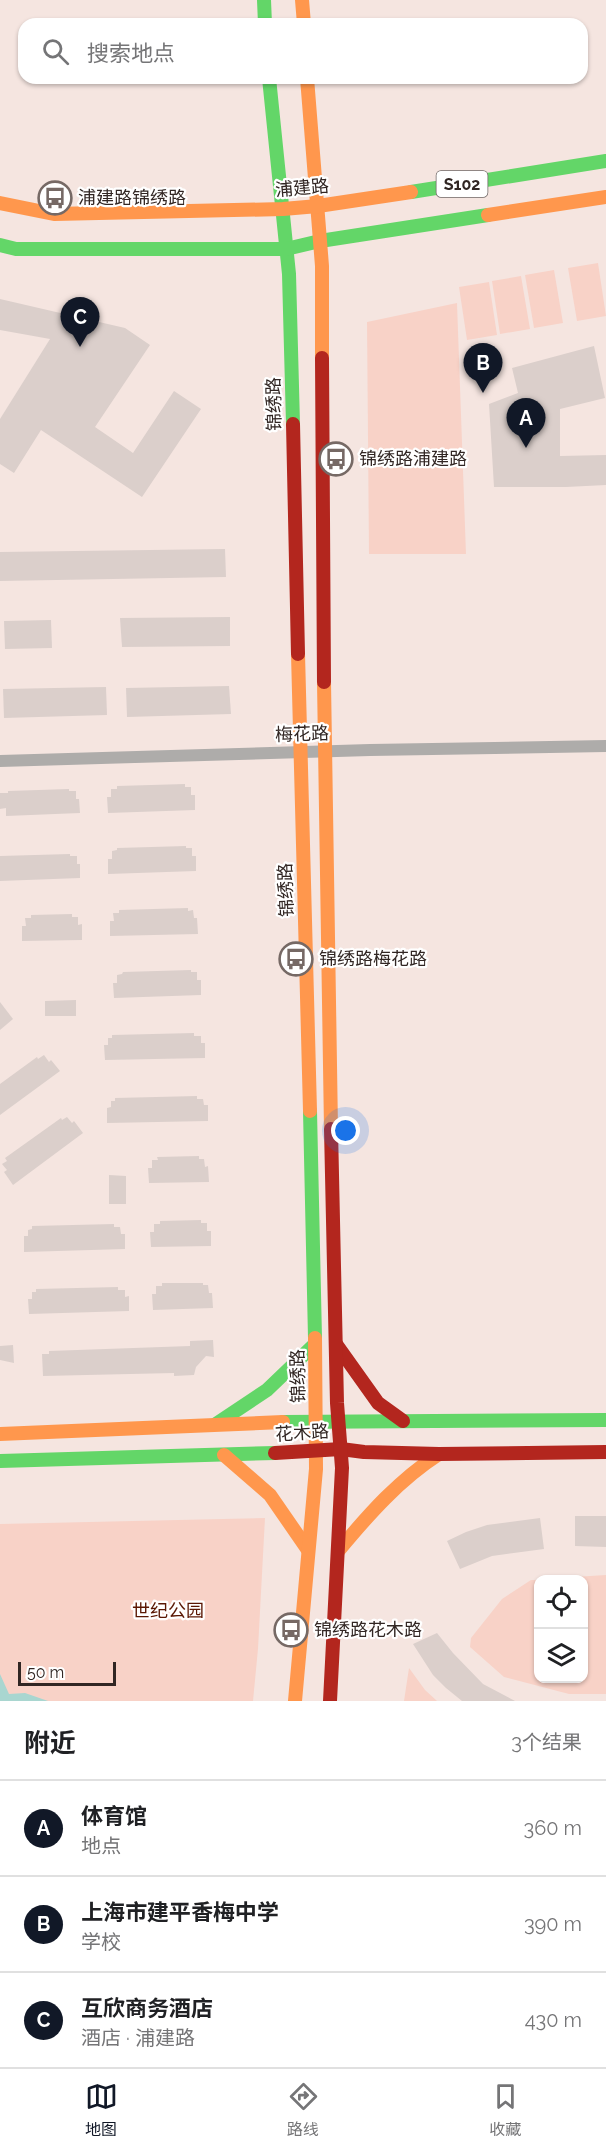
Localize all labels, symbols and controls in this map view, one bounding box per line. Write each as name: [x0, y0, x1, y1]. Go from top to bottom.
search box: [18, 18, 588, 84]
icon: search: [39, 35, 72, 68]
text: 搜索地点: [87, 40, 175, 66]
road number: S102: [436, 171, 488, 197]
street label: 浦建路: [274, 175, 330, 200]
bus stop icon: 浦建路锦绣路: [37, 180, 73, 216]
place label: 浦建路锦绣路: [78, 187, 186, 208]
pin: C: [60, 298, 100, 347]
pin: B: [464, 344, 502, 393]
street label: 锦绣路: [263, 377, 284, 431]
pin: A: [506, 398, 546, 448]
bus stop icon: 锦绣路浦建路: [318, 441, 354, 477]
place label: 锦绣路浦建路: [359, 448, 467, 469]
street label: 梅花路: [275, 722, 329, 745]
street label: 锦绣路: [274, 863, 297, 917]
bus stop icon: 锦绣路梅花路: [278, 941, 314, 977]
place label: 锦绣路梅花路: [319, 948, 427, 969]
your location: [331, 1116, 360, 1145]
street label: 锦绣路: [287, 1349, 308, 1403]
street label: 花木路: [274, 1420, 330, 1445]
map controls: [534, 1575, 588, 1683]
button: locate: [534, 1575, 588, 1629]
park label: 世纪公园: [132, 1600, 204, 1621]
bus stop icon: 锦绣路花木路: [273, 1612, 309, 1648]
place label: 锦绣路花木路: [314, 1619, 422, 1640]
button: layers: [534, 1629, 588, 1683]
scale bar: [18, 1659, 116, 1686]
text: 50 m: [27, 1663, 64, 1682]
text: 附近: [24, 1728, 76, 1758]
text: 3个结果: [511, 1730, 582, 1754]
text: 体育馆: [81, 1803, 147, 1829]
text: A: [37, 1816, 50, 1840]
text: 360 m: [524, 1816, 582, 1840]
text: 地点: [81, 1834, 121, 1858]
text: 上海市建平香梅中学: [81, 1899, 279, 1925]
text: B: [37, 1912, 50, 1936]
text: 390 m: [524, 1912, 582, 1936]
text: 学校: [81, 1930, 121, 1954]
text: 互欣商务酒店: [81, 1995, 213, 2021]
text: C: [37, 2008, 50, 2032]
text: 430 m: [525, 2008, 582, 2032]
text: 酒店 · 浦建路: [81, 2026, 195, 2050]
tab: 地图: [85, 2080, 118, 2140]
tab: 路线: [287, 2080, 320, 2140]
tab: 收藏: [489, 2080, 522, 2140]

